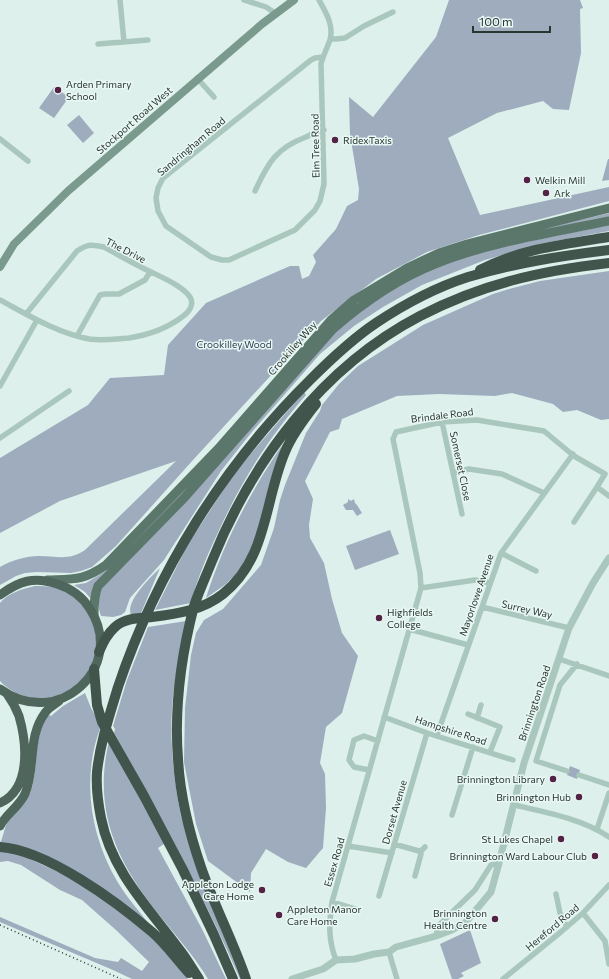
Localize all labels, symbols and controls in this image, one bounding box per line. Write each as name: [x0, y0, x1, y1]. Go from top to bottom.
scale bar: [473, 8, 550, 34]
text: 100 m: [479, 14, 513, 28]
place label: Arden Primary School: [66, 78, 131, 102]
street label: Stockport Road West: [94, 84, 174, 156]
marker: Arden Primary School: [53, 85, 63, 95]
street label: Sandringham Road: [154, 114, 228, 178]
street label: Elm Tree Road: [308, 114, 322, 178]
place label: RidexTaxis: [343, 134, 392, 146]
marker: RidexTaxis: [330, 135, 340, 145]
place label: Welkin Mill: [535, 174, 585, 186]
marker: Welkin Mill: [522, 175, 532, 185]
place label: Ark: [554, 187, 571, 199]
marker: Ark: [541, 188, 551, 198]
street label: The Drive: [104, 235, 148, 265]
street label: Crookilley Way: [265, 318, 319, 378]
park label: Crookilley Wood: [196, 338, 272, 350]
street label: Brindale Road: [410, 405, 474, 425]
street label: Somerset Close: [448, 430, 474, 502]
street label: Mayorlowe Avenue: [456, 552, 496, 638]
street label: Surrey Way: [501, 597, 553, 621]
place label: Highfields College: [387, 606, 433, 630]
marker: Highfields College: [374, 613, 384, 623]
street label: Brinnington Road: [515, 663, 553, 742]
street label: Hampshire Road: [414, 713, 488, 747]
place label: Brinnington Library: [457, 773, 545, 785]
marker: Brinnington Library: [548, 774, 558, 784]
street label: Dorset Avenue: [379, 778, 409, 846]
place label: Brinnington Hub: [496, 791, 571, 803]
marker: Brinnington Hub: [574, 792, 584, 802]
place label: St Lukes Chapel: [481, 833, 553, 845]
marker: St Lukes Chapel: [556, 834, 566, 844]
street label: Essex Road: [321, 836, 347, 888]
place label: Brinnington Ward Labour Club: [450, 850, 587, 862]
marker: Brinnington Ward Labour Club: [590, 851, 600, 861]
place label: Appleton Lodge Care Home: [182, 878, 254, 902]
marker: Appleton Lodge Care Home: [257, 885, 267, 895]
street label: Hereford Road: [523, 901, 581, 953]
place label: Appleton Manor Care Home: [287, 903, 362, 927]
place label: Brinnington Health Centre: [424, 907, 487, 931]
marker: Appleton Manor Care Home: [274, 910, 284, 920]
marker: Brinnington Health Centre: [490, 914, 500, 924]

